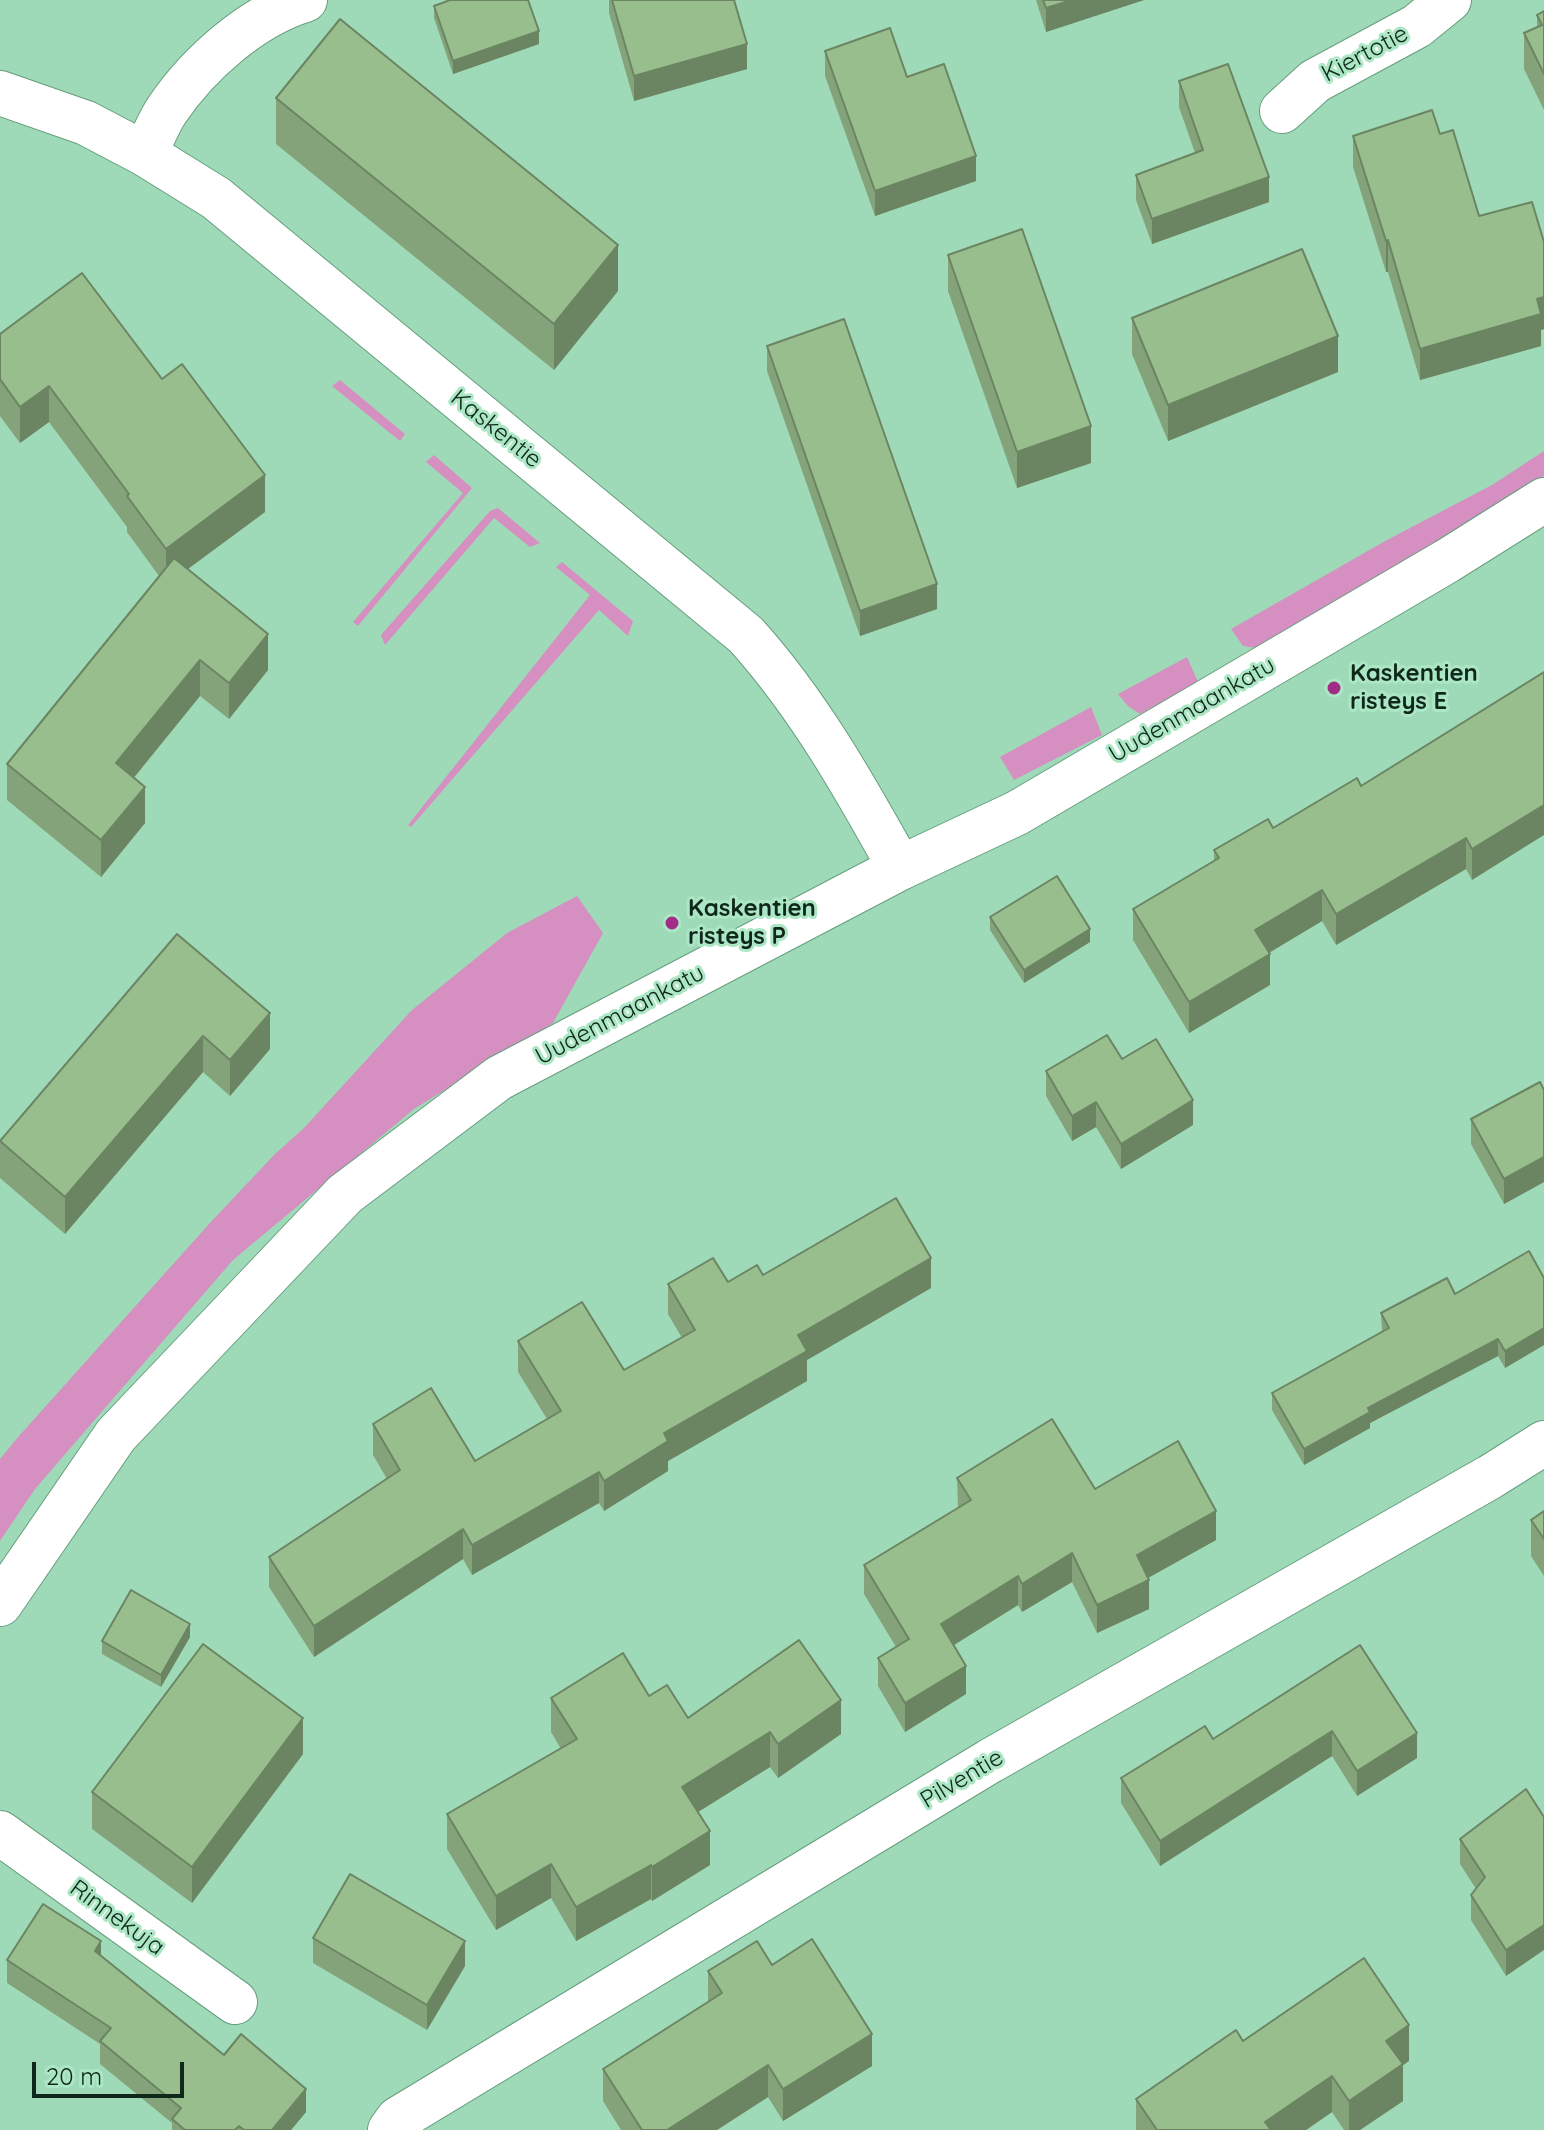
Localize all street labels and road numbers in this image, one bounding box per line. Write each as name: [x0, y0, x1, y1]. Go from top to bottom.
street label: Kiertotie: [1317, 19, 1413, 89]
street label: Kaskentie: [445, 384, 547, 474]
street label: Uudenmaankatu: [1104, 651, 1280, 769]
street label: Uudenmaankatu: [531, 958, 709, 1072]
street label: Pilventie: [915, 1743, 1009, 1815]
street label: Rinnekuja: [64, 1874, 170, 1962]

